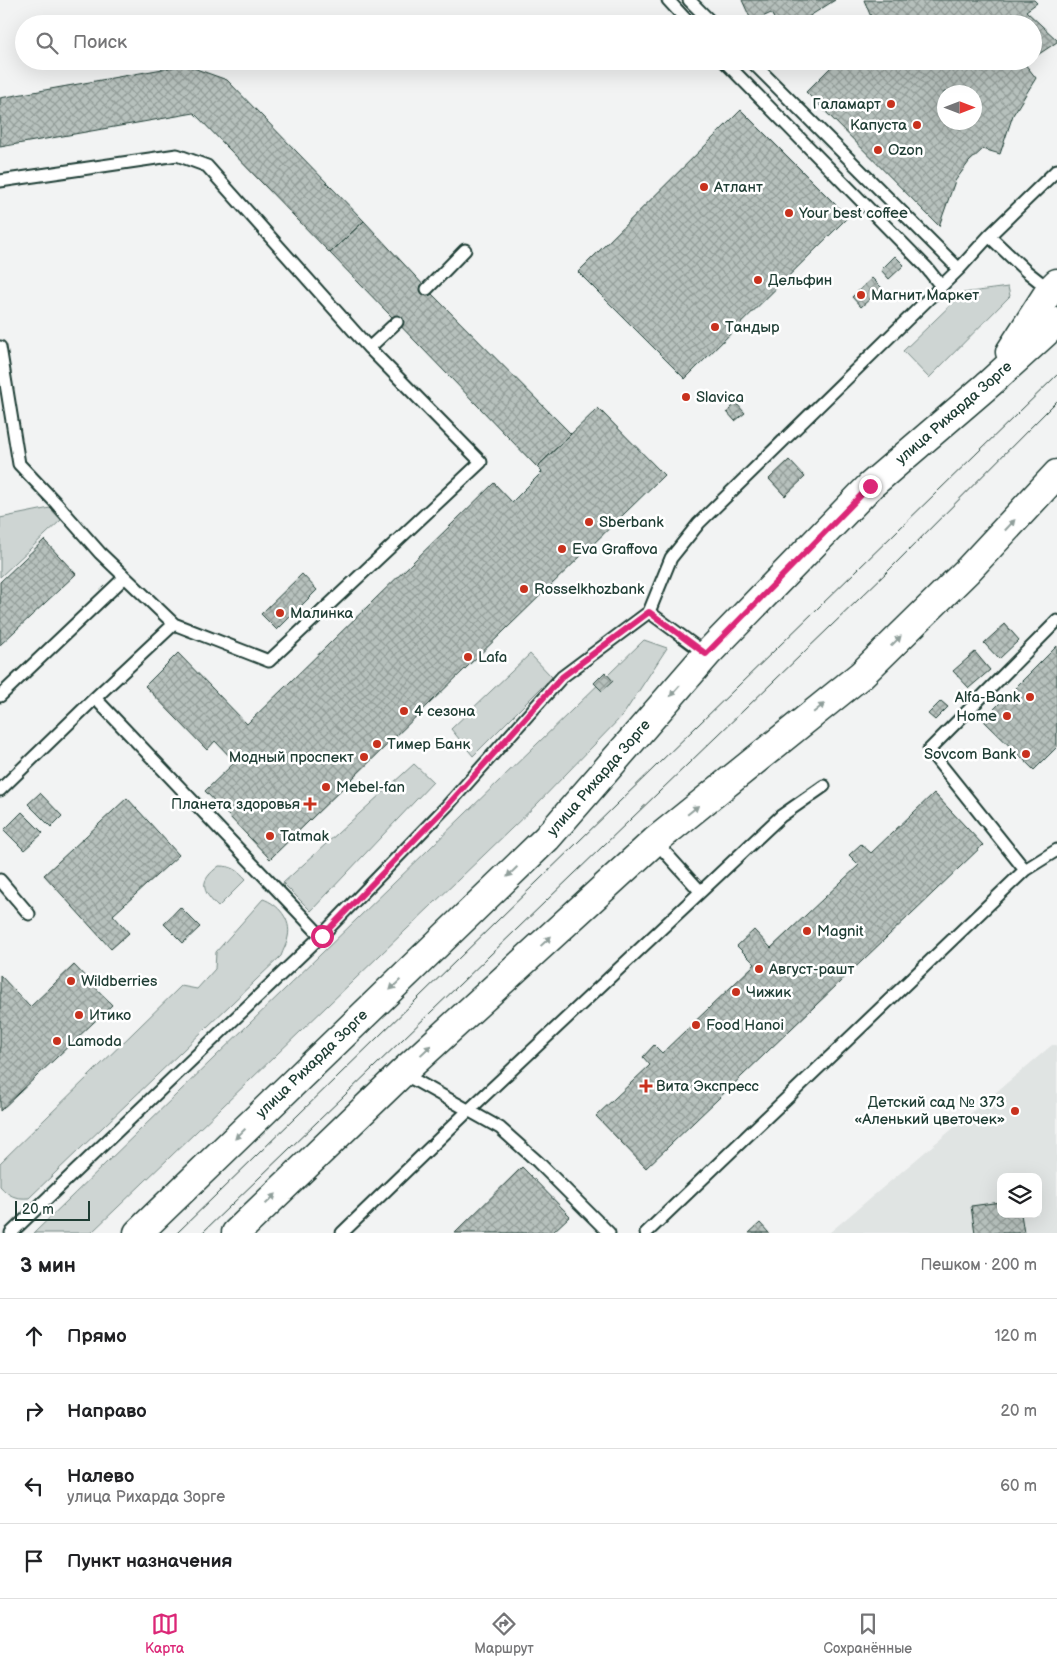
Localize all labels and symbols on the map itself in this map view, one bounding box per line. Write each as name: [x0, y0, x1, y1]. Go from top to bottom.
north arrow: [937, 85, 982, 130]
place label: Галамарт: [813, 95, 881, 114]
marker: Галамарт: [885, 98, 897, 110]
place label: Капуста: [850, 116, 907, 135]
marker: Капуста: [911, 119, 923, 131]
place label: Ozon: [888, 141, 923, 160]
marker: Ozon: [872, 144, 884, 156]
place label: Атлант: [713, 178, 763, 197]
marker: Атлант: [698, 181, 710, 193]
place label: Your best coffee: [798, 204, 908, 223]
marker: Your best coffee: [783, 207, 795, 219]
place label: Дельфин: [768, 271, 832, 290]
marker: Дельфин: [752, 274, 764, 286]
place label: Магнит Маркет: [871, 286, 979, 305]
marker: Магнит Маркет: [855, 289, 867, 301]
place label: Тандыр: [725, 318, 780, 337]
marker: Тандыр: [709, 321, 721, 333]
street label: улица Рихарда Зорге: [892, 357, 1016, 469]
place label: Slavica: [696, 388, 744, 407]
marker: Slavica: [680, 391, 692, 403]
route end: [859, 475, 882, 498]
place label: Sberbank: [599, 513, 664, 532]
marker: Sberbank: [583, 516, 595, 528]
one-way arrow: [1004, 519, 1016, 531]
place label: Eva Graffova: [572, 540, 658, 559]
marker: Eva Graffova: [556, 543, 568, 555]
place label: Rosselkhozbank: [534, 580, 645, 599]
marker: Rosselkhozbank: [518, 583, 530, 595]
place label: Малинка: [290, 604, 354, 623]
marker: Малинка: [274, 607, 286, 619]
one-way arrow: [890, 635, 902, 647]
place label: Lafa: [478, 648, 507, 667]
marker: Lafa: [462, 651, 474, 663]
one-way arrow: [669, 684, 680, 697]
place label: Alfa-Bank: [955, 688, 1021, 707]
marker: Alfa-Bank: [1024, 691, 1036, 703]
place label: 4 сезона: [414, 702, 475, 721]
one-way arrow: [813, 703, 826, 714]
marker: 4 сезона: [398, 705, 410, 717]
place label: Home: [956, 707, 997, 726]
marker: Home: [1001, 710, 1013, 722]
street label: улица Рихарда Зорге: [543, 716, 655, 840]
place label: Тимер Банк: [387, 735, 471, 754]
marker: Тимер Банк: [371, 738, 383, 750]
place label: Sovcom Bank: [924, 745, 1017, 764]
place label: Модный проспект: [229, 748, 354, 767]
marker: Sovcom Bank: [1020, 748, 1032, 760]
marker: Модный проспект: [358, 751, 370, 763]
place label: Mebel-fan: [336, 778, 405, 797]
marker: Mebel-fan: [320, 781, 332, 793]
place label: Планета здоровья: [171, 795, 300, 814]
marker: Планета здоровья: [304, 798, 316, 810]
one-way arrow: [686, 805, 699, 816]
place label: Tatmak: [280, 827, 329, 846]
marker: Tatmak: [264, 830, 276, 842]
one-way arrow: [506, 866, 518, 878]
place label: Magnit: [817, 922, 864, 941]
route start: [311, 925, 334, 948]
marker: Magnit: [801, 925, 813, 937]
one-way arrow: [540, 935, 553, 946]
place label: Август-рашт: [768, 960, 854, 979]
marker: Август-рашт: [753, 963, 765, 975]
place label: Wildberries: [81, 972, 158, 991]
marker: Wildberries: [65, 975, 77, 987]
one-way arrow: [389, 979, 401, 991]
place label: Чижик: [746, 983, 791, 1002]
marker: Чижик: [730, 986, 742, 998]
place label: Итико: [89, 1006, 131, 1025]
street label: улица Рихарда Зорге: [252, 1006, 372, 1122]
marker: Итико: [73, 1009, 85, 1021]
place label: Food Hanoi: [706, 1016, 784, 1035]
marker: Food Hanoi: [690, 1019, 702, 1031]
place label: Lamoda: [67, 1032, 122, 1051]
marker: Lamoda: [51, 1035, 63, 1047]
one-way arrow: [420, 1045, 433, 1056]
place label: Вита Экспресс: [656, 1077, 760, 1096]
marker: Вита Экспресс: [640, 1080, 652, 1092]
place label: Детский сад № 373 «Аленький цветочек»: [854, 1093, 1005, 1129]
marker: Детский сад № 373 «Аленький цветочек»: [1009, 1105, 1021, 1117]
one-way arrow: [235, 1128, 247, 1140]
one-way arrow: [265, 1193, 277, 1205]
scale bar: [15, 1198, 90, 1221]

